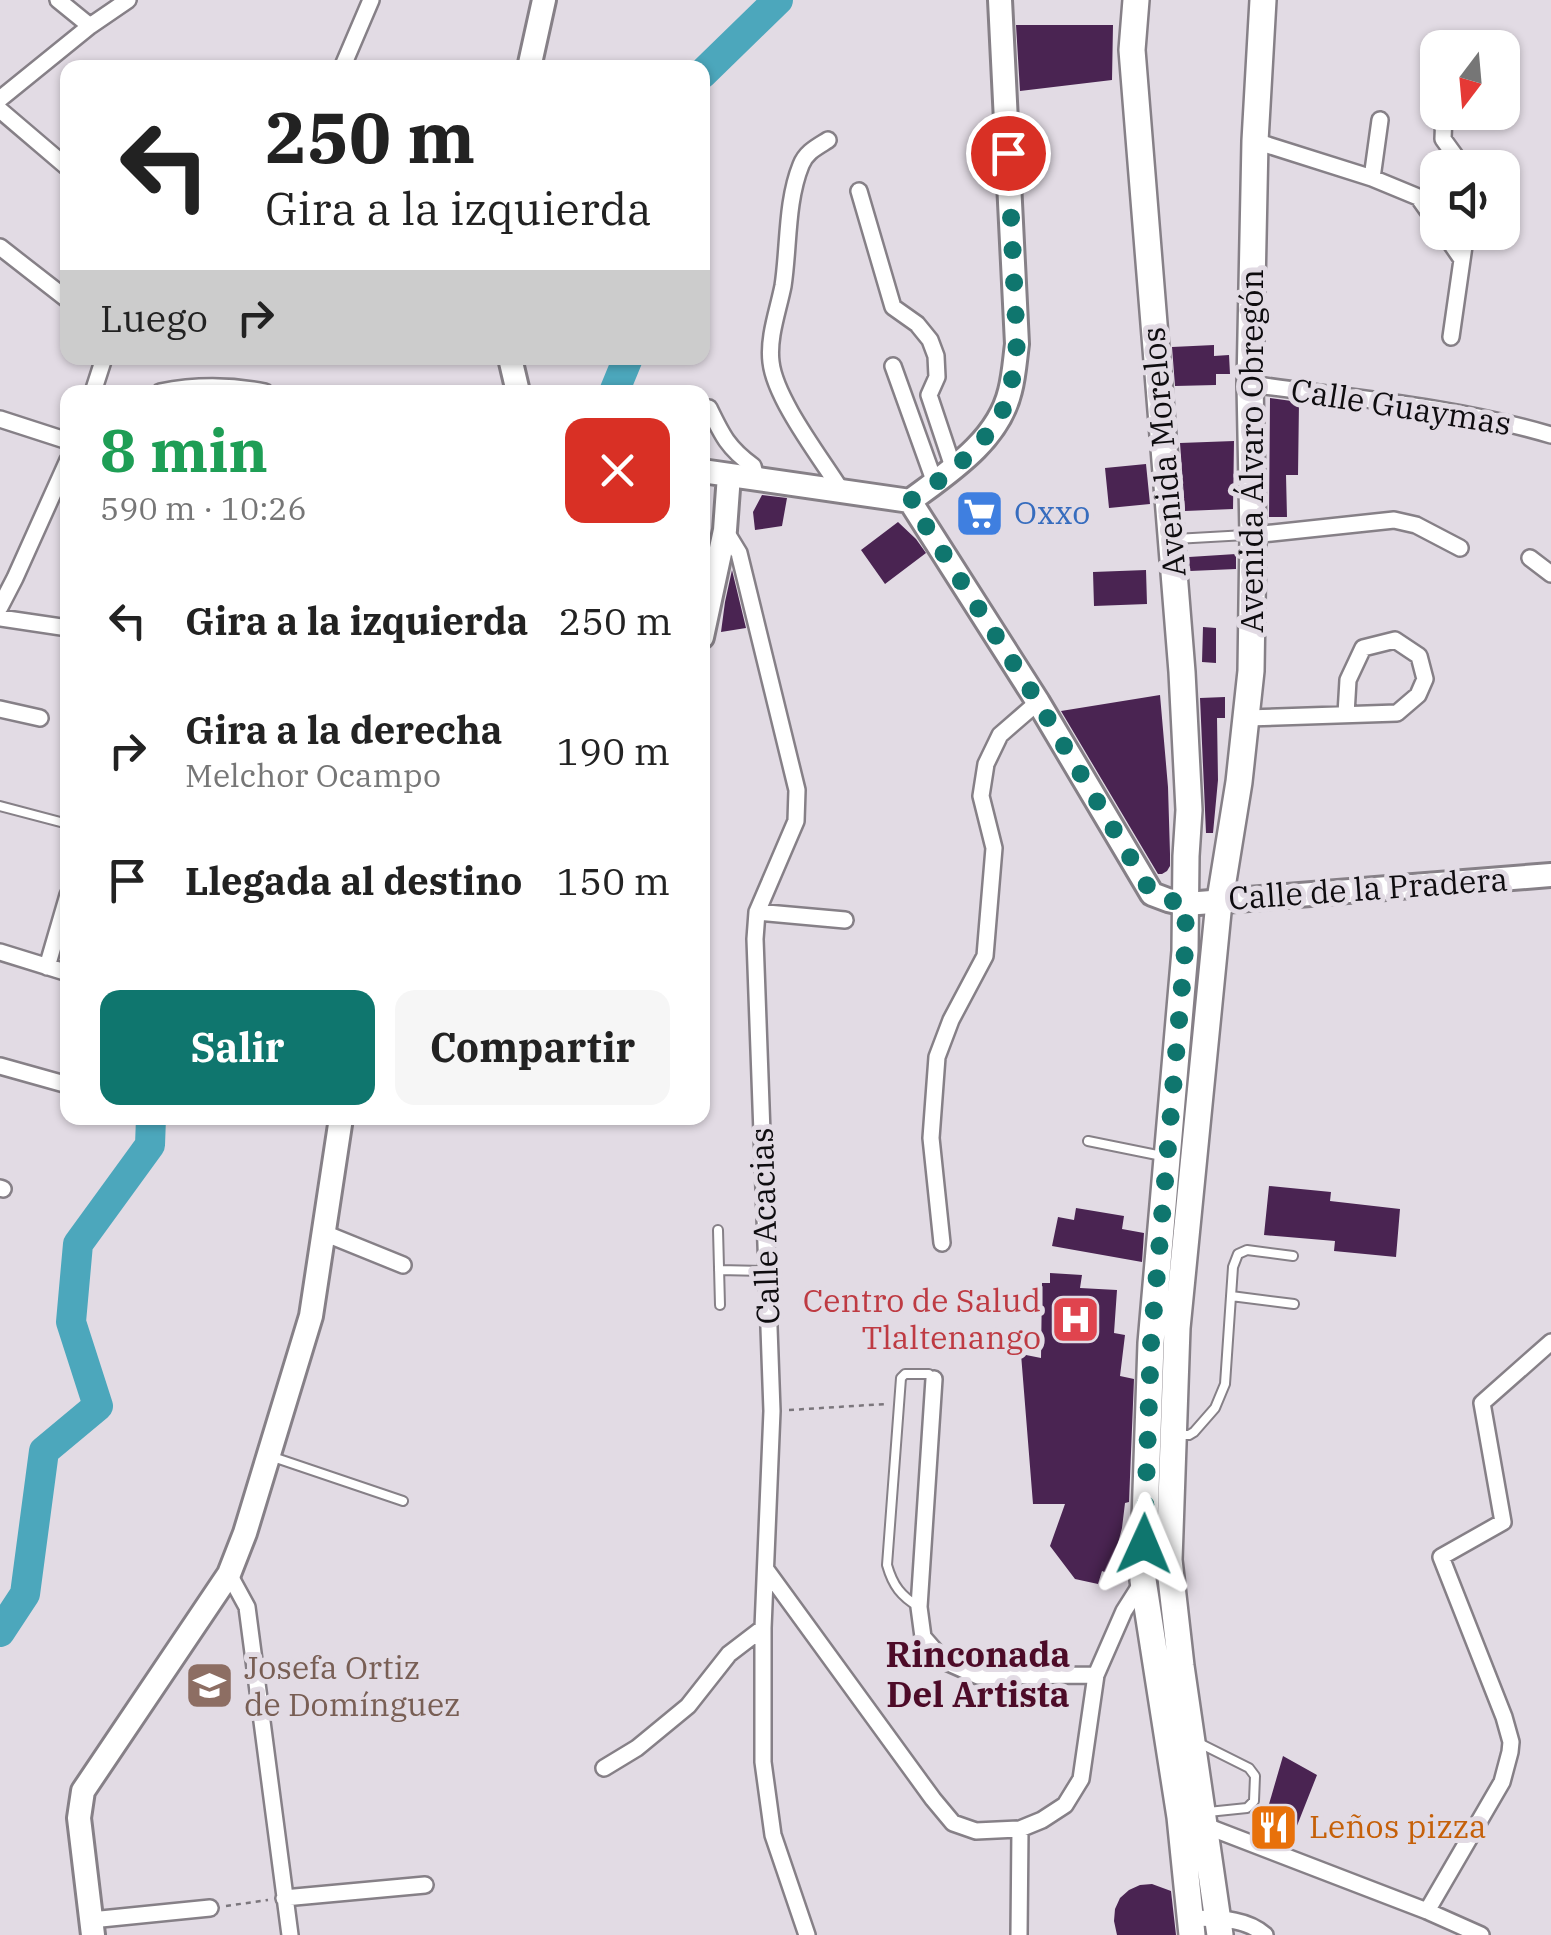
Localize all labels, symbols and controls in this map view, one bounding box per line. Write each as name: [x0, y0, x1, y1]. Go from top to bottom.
north arrow: [1420, 30, 1520, 130]
map controls: [1420, 30, 1520, 250]
text: 250 m: [265, 91, 475, 182]
icon: left: [100, 100, 230, 230]
pin: [966, 111, 1051, 196]
icon: arrive: [981, 126, 1036, 181]
button: sound: [1420, 150, 1520, 250]
text: Gira a la izquierda: [265, 179, 652, 237]
street label: Avenida Álvaro Obregón: [1230, 269, 1272, 633]
icon: right: [228, 290, 283, 345]
text: Luego: [100, 293, 208, 342]
street label: Avenida Morelos: [1131, 325, 1195, 579]
street label: Calle Guaymas: [1288, 368, 1514, 444]
text: 8 min: [100, 410, 268, 489]
button: close: [565, 418, 670, 523]
text: 590 m · 10:26: [100, 487, 307, 529]
supermarket icon: Oxxo: [953, 487, 1005, 539]
place label: Oxxo: [1014, 491, 1090, 533]
icon: left: [100, 593, 155, 648]
text: Gira a la izquierda: [185, 596, 528, 645]
text: 250 m: [558, 596, 672, 645]
text: Gira a la derecha: [185, 705, 502, 754]
icon: right: [100, 723, 155, 778]
text: 190 m: [557, 726, 670, 775]
text: Melchor Ocampo: [185, 754, 441, 796]
icon: arrive: [100, 853, 155, 908]
text: Llegada al destino: [185, 856, 522, 905]
text: 150 m: [557, 856, 670, 905]
street label: Calle de la Pradera: [1227, 857, 1509, 919]
button: Salir: [100, 990, 375, 1105]
button: Compartir: [395, 990, 670, 1105]
street label: Calle Acacias: [740, 1127, 788, 1325]
place label: Centro de Salud Tlaltenango: [803, 1279, 1041, 1358]
hospital icon: Centro de Salud Tlaltenango: [1050, 1293, 1102, 1345]
position arrow: [1092, 1492, 1196, 1596]
district label: Rinconada Del Artista: [886, 1631, 1070, 1717]
place label: Josefa Ortiz de Domínguez: [244, 1646, 460, 1725]
school or university icon: Josefa Ortiz de Domínguez: [183, 1660, 235, 1712]
restaurant icon: Leños pizza: [1248, 1801, 1300, 1853]
place label: Leños pizza: [1309, 1805, 1486, 1847]

